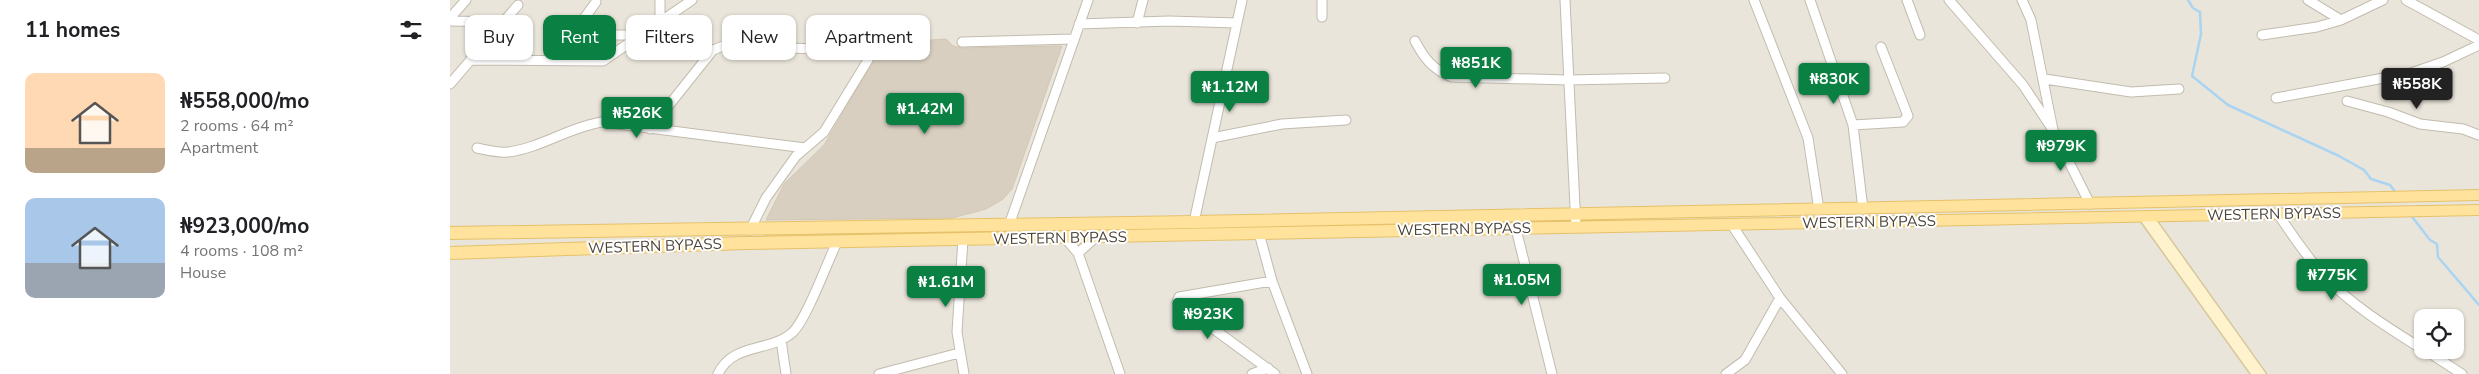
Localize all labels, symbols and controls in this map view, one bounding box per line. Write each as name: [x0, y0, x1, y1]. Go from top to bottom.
chip: Buy: [465, 15, 533, 60]
chip: Rent: [543, 15, 616, 60]
chip: Filters: [626, 15, 712, 60]
chip: New: [722, 15, 796, 60]
chip: Apartment: [806, 15, 930, 60]
text: 11 homes: [25, 16, 120, 44]
icon: filters: [397, 16, 425, 44]
pin: ₦851K: [1441, 46, 1511, 89]
text: ₦851K: [1451, 52, 1501, 74]
pin: ₦830K: [1799, 62, 1869, 105]
text: ₦830K: [1809, 68, 1859, 90]
pin: ₦558K: [2382, 68, 2452, 110]
pin: ₦1.12M: [1189, 70, 1271, 113]
text: ₦558K: [2392, 73, 2442, 95]
text: ₦1.12M: [1202, 76, 1258, 98]
text: ₦558,000/mo: [180, 87, 309, 115]
pin: ₦1.42M: [884, 92, 966, 135]
icon: home: [65, 93, 125, 153]
pin: ₦526K: [602, 96, 672, 139]
text: ₦1.42M: [897, 98, 953, 120]
text: ₦526K: [612, 102, 662, 124]
text: 2 rooms · 64 m²: [180, 115, 293, 137]
pin: ₦979K: [2026, 130, 2096, 172]
text: ₦979K: [2036, 135, 2086, 157]
text: Apartment: [180, 137, 258, 159]
street label: WESTERN BYPASS: [2207, 203, 2341, 225]
street label: WESTERN BYPASS: [1802, 211, 1936, 233]
text: ₦923,000/mo: [180, 212, 309, 240]
icon: home: [65, 218, 125, 278]
street label: WESTERN BYPASS: [1397, 218, 1531, 240]
street label: WESTERN BYPASS: [993, 227, 1127, 249]
street label: WESTERN BYPASS: [588, 234, 722, 258]
text: 4 rooms · 108 m²: [180, 240, 303, 262]
pin: ₦775K: [2297, 258, 2367, 301]
text: House: [180, 262, 226, 284]
pin: ₦1.05M: [1481, 264, 1563, 306]
text: ₦775K: [2307, 264, 2357, 286]
pin: ₦1.61M: [905, 266, 987, 308]
text: ₦1.05M: [1494, 269, 1550, 291]
text: ₦1.61M: [918, 271, 974, 293]
pin: ₦923K: [1173, 298, 1243, 340]
text: ₦923K: [1183, 303, 1233, 325]
map controls: [2414, 309, 2464, 359]
button: locate: [2414, 309, 2464, 359]

